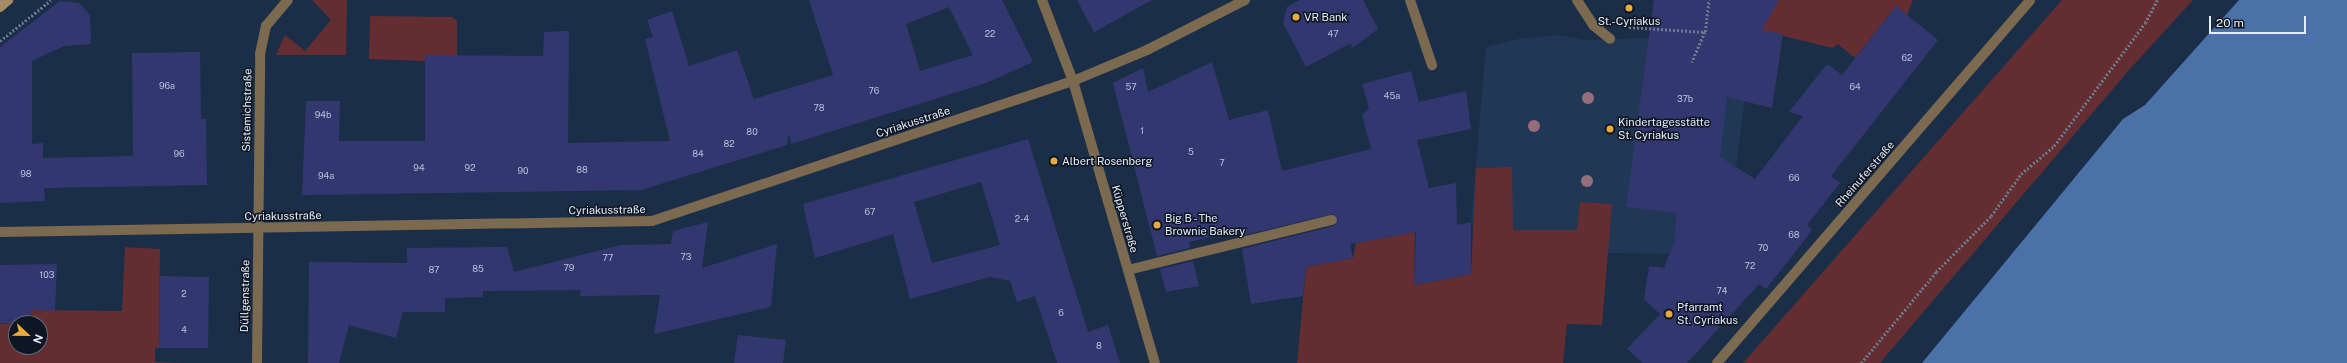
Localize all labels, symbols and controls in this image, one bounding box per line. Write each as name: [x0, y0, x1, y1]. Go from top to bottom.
marker: St.-Cyriakus: [1624, 3, 1634, 13]
scale bar: [2211, 8, 2308, 34]
place label: VR Bank: [1304, 10, 1347, 24]
marker: VR Bank: [1291, 12, 1301, 22]
place label: St.-Cyriakus: [1598, 14, 1660, 28]
text: 20 m: [2216, 16, 2244, 30]
house number: 22: [985, 29, 995, 39]
house number: 47: [1327, 29, 1339, 39]
house number: 62: [1902, 53, 1912, 63]
street label: Sistemichstraße: [240, 68, 254, 152]
house number: 96a: [159, 81, 175, 91]
house number: 57: [1125, 82, 1137, 92]
house number: 64: [1849, 82, 1861, 92]
house number: 76: [869, 86, 879, 96]
house number: 45a: [1384, 91, 1400, 101]
house number: 37b: [1677, 94, 1693, 104]
house number: 78: [813, 103, 825, 113]
street label: Cyriakusstraße: [874, 104, 952, 140]
house number: 94b: [315, 110, 331, 120]
place label: Kindertagesstätte St. Cyriakus: [1618, 116, 1710, 142]
marker: Kindertagesstätte St. Cyriakus: [1605, 124, 1615, 134]
house number: 1: [1140, 126, 1144, 136]
house number: 80: [746, 127, 758, 137]
street label: Rheinuferstraße: [1833, 138, 1897, 210]
house number: 82: [723, 139, 735, 149]
house number: 5: [1188, 147, 1194, 157]
house number: 96: [173, 149, 185, 159]
house number: 84: [692, 149, 704, 159]
place label: Albert Rosenberg: [1062, 154, 1152, 168]
marker: Albert Rosenberg: [1049, 156, 1059, 166]
house number: 7: [1219, 158, 1225, 168]
house number: 94: [413, 163, 425, 173]
house number: 92: [465, 163, 475, 173]
house number: 88: [576, 165, 588, 175]
house number: 90: [517, 166, 529, 176]
house number: 98: [20, 169, 32, 179]
house number: 94a: [318, 171, 334, 181]
house number: 66: [1788, 173, 1800, 183]
street label: Küpperstraße: [1109, 184, 1141, 254]
street label: Cyriakusstraße: [568, 203, 646, 217]
house number: 67: [865, 207, 875, 217]
street label: Cyriakusstraße: [244, 209, 322, 223]
place label: Big B - The Brownie Bakery: [1165, 212, 1245, 238]
house number: 2-4: [1015, 214, 1029, 224]
marker: Big B - The Brownie Bakery: [1152, 220, 1162, 230]
house number: 68: [1788, 230, 1800, 240]
house number: 70: [1758, 243, 1768, 253]
house number: 73: [681, 252, 691, 262]
house number: 77: [603, 253, 613, 263]
street label: Düllgenstraße: [238, 260, 252, 332]
house number: 72: [1745, 261, 1755, 271]
house number: 79: [564, 263, 574, 273]
house number: 85: [472, 264, 484, 274]
house number: 87: [428, 265, 440, 275]
house number: 103: [40, 270, 54, 280]
house number: 74: [1717, 286, 1727, 296]
house number: 2: [181, 289, 187, 299]
place label: Pfarramt St. Cyriakus: [1677, 301, 1738, 327]
house number: 6: [1058, 308, 1064, 318]
marker: Pfarramt St. Cyriakus: [1664, 309, 1674, 319]
north arrow: [8, 315, 48, 355]
house number: 4: [181, 325, 187, 335]
text: N: [31, 333, 45, 345]
house number: 8: [1096, 341, 1102, 351]

